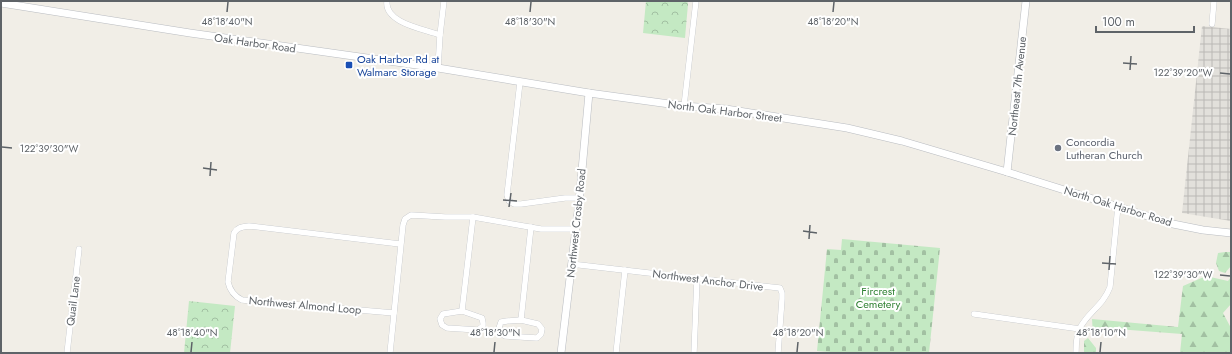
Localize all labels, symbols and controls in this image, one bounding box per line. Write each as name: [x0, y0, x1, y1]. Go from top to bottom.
scale bar: [1096, 8, 1194, 34]
text: 100 m: [1102, 13, 1135, 31]
text: 48°18'40"N: [201, 14, 253, 29]
text: 48°18'30"N: [505, 14, 555, 29]
text: 48°18'20"N: [808, 14, 858, 29]
street label: Oak Harbor Road: [213, 29, 297, 57]
street label: Northeast 7th Avenue: [1004, 35, 1030, 136]
place label: Oak Harbor Rd at Walmarc Storage: [357, 51, 439, 80]
marker: Oak Harbor Rd at Walmarc Storage: [344, 60, 354, 70]
text: 122°39'20"W: [1154, 65, 1213, 80]
street label: North Oak Harbor Street: [667, 96, 783, 126]
place label: Concordia Lutheran Church: [1066, 134, 1142, 163]
text: 122°39'30"W: [20, 141, 78, 156]
marker: Concordia Lutheran Church: [1053, 143, 1063, 153]
street label: Northwest Crosby Road: [562, 168, 590, 278]
street label: North Oak Harbor Road: [1062, 182, 1174, 230]
street label: Northwest Anchor Drive: [652, 265, 765, 295]
text: 122°39'30"W: [1154, 267, 1212, 282]
street label: Quail Lane: [62, 275, 84, 327]
park label: Fircrest Cemetery: [856, 283, 901, 312]
street label: Northwest Almond Loop: [248, 292, 362, 318]
text: 48°18'40"N: [166, 325, 218, 340]
text: 48°18'30"N: [470, 325, 520, 340]
text: 48°18'20"N: [773, 325, 823, 340]
text: 48°18'10"N: [1076, 325, 1126, 340]

